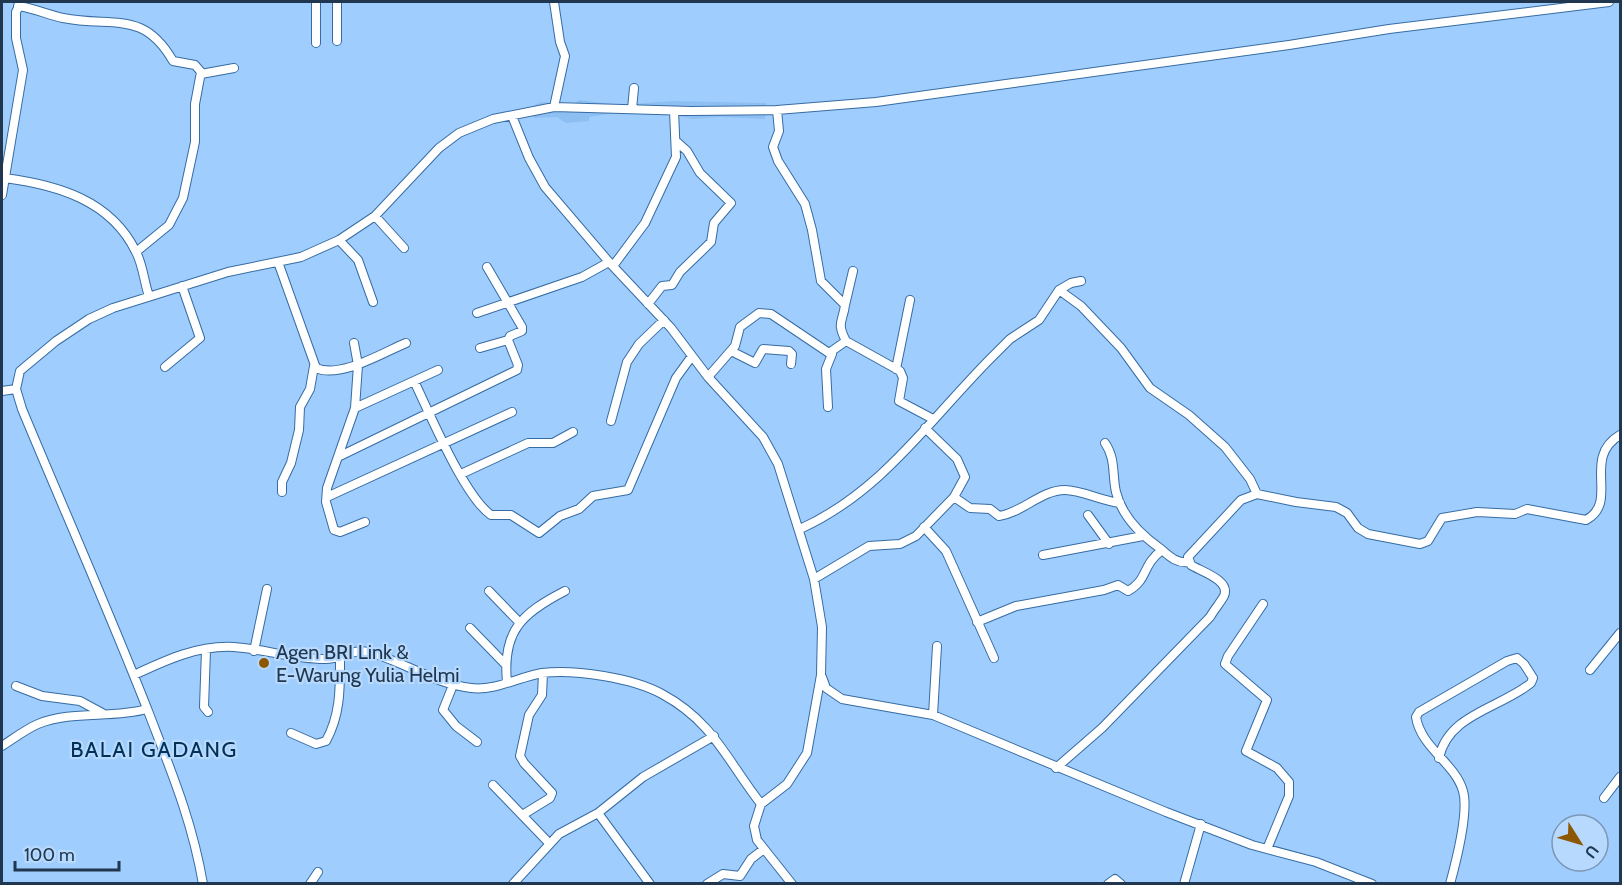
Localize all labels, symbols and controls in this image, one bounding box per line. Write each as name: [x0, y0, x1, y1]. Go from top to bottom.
place label: Agen BRI Link & E-Warung Yulia Helmi: [276, 640, 459, 687]
marker: Agen BRI Link & E-Warung Yulia Helmi: [257, 656, 271, 670]
district label: BALAI GADANG: [70, 736, 238, 763]
north arrow: [1550, 813, 1610, 873]
scale bar: [15, 834, 118, 872]
text: U: [1581, 841, 1603, 862]
text: 100 m: [24, 844, 75, 866]

